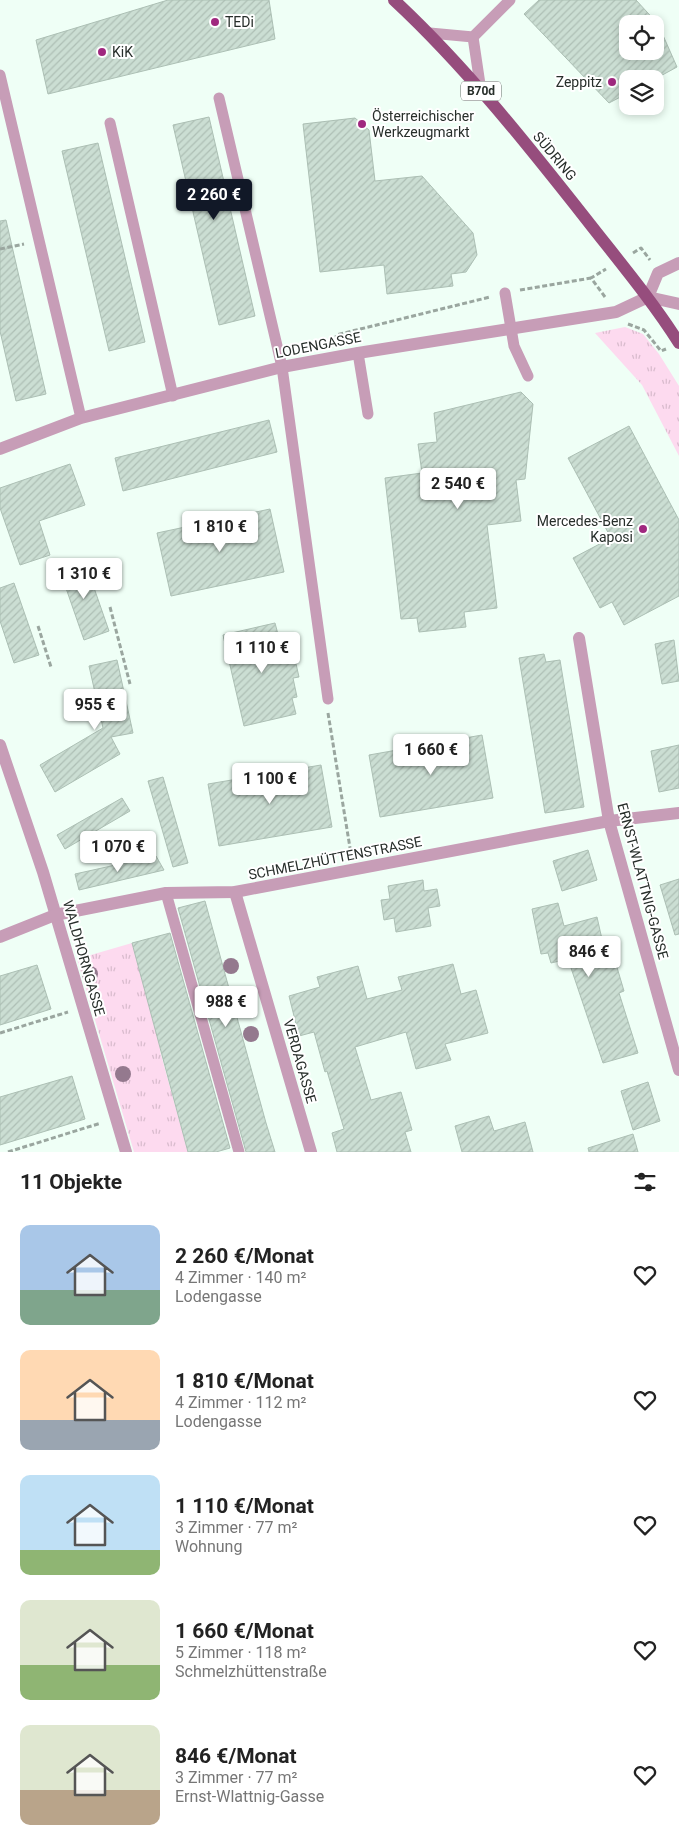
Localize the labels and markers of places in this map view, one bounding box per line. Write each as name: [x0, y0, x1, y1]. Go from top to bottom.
place label: TEDi: [225, 14, 254, 30]
marker: TEDi: [209, 16, 221, 28]
place label: KiK: [112, 44, 133, 60]
marker: KiK: [96, 46, 108, 58]
place label: Zeppitz: [556, 74, 602, 90]
marker: Zeppitz: [606, 76, 618, 88]
place label: Österreichischer Werkzeugmarkt: [372, 108, 474, 140]
marker: Österreichischer Werkzeugmarkt: [356, 118, 368, 130]
pin: 2 260 €: [168, 178, 260, 221]
pin: 2 540 €: [412, 468, 504, 510]
pin: 1 810 €: [174, 510, 266, 553]
place label: Mercedes-Benz Kaposi: [537, 513, 633, 545]
marker: Mercedes-Benz Kaposi: [637, 523, 649, 535]
pin: 1 310 €: [38, 558, 130, 600]
pin: 1 110 €: [216, 632, 308, 674]
pin: 955 €: [60, 688, 130, 731]
pin: 1 660 €: [385, 734, 477, 776]
pin: 1 100 €: [224, 762, 316, 805]
pin: 1 070 €: [72, 830, 164, 873]
pin: 846 €: [554, 936, 624, 978]
pin: 988 €: [191, 986, 261, 1028]

